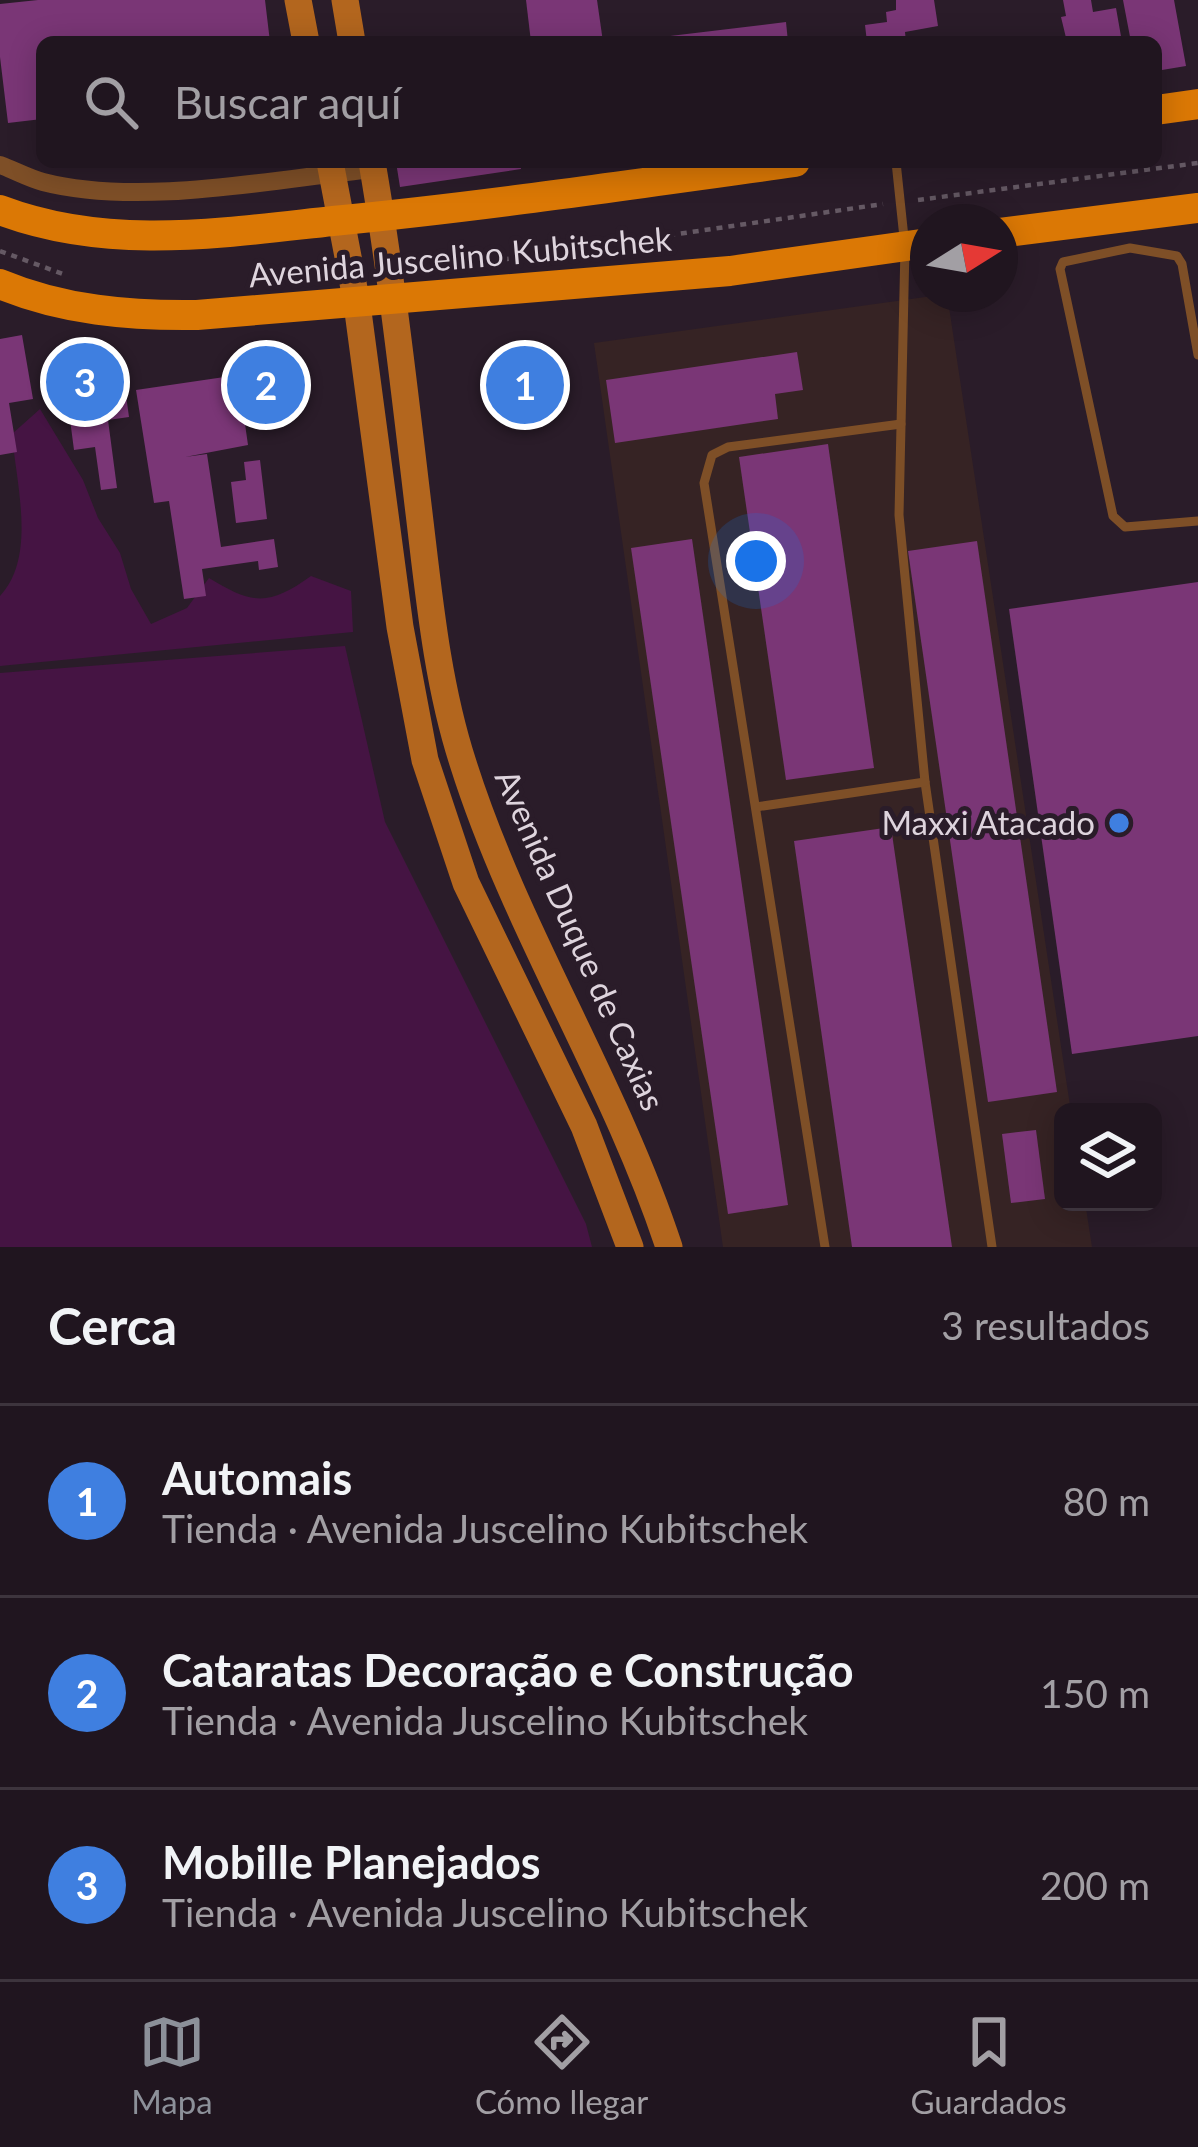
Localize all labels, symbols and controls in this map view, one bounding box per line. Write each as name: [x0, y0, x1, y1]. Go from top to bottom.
search box: [36, 36, 1162, 168]
icon: search: [78, 69, 144, 135]
text: Buscar aquí: [174, 75, 401, 129]
north arrow: [910, 204, 1018, 312]
street label: Avenida Juscelino Kubitschek: [247, 218, 673, 294]
pin: 3: [46, 337, 124, 427]
pin: 2: [227, 340, 305, 430]
pin: 1: [486, 340, 564, 430]
your location: [726, 531, 786, 591]
street label: Avenida Duque de Caxias: [488, 763, 674, 1116]
place label: Maxxi Atacado: [881, 802, 1095, 842]
marker: Maxxi Atacado: [1106, 810, 1132, 836]
map controls: [1054, 1103, 1162, 1211]
button: layers: [1054, 1103, 1162, 1211]
text: Cerca: [48, 1295, 177, 1356]
text: 3 resultados: [941, 1302, 1150, 1348]
text: Automais: [162, 1451, 352, 1505]
text: 1: [76, 1478, 98, 1524]
text: 80 m: [1063, 1478, 1150, 1524]
text: Tienda · Avenida Juscelino Kubitschek: [162, 1505, 808, 1551]
text: Cataratas Decoração e Construção: [162, 1643, 854, 1697]
text: 2: [76, 1670, 98, 1716]
text: 150 m: [1040, 1670, 1150, 1716]
text: Tienda · Avenida Juscelino Kubitschek: [162, 1697, 808, 1743]
text: Mobille Planejados: [162, 1835, 541, 1889]
text: 3: [76, 1862, 98, 1908]
text: 200 m: [1040, 1862, 1150, 1908]
text: Tienda · Avenida Juscelino Kubitschek: [162, 1889, 808, 1935]
tab: Mapa: [131, 2009, 213, 2121]
tab: Cómo llegar: [475, 2009, 648, 2121]
tab: Guardados: [910, 2009, 1067, 2121]

